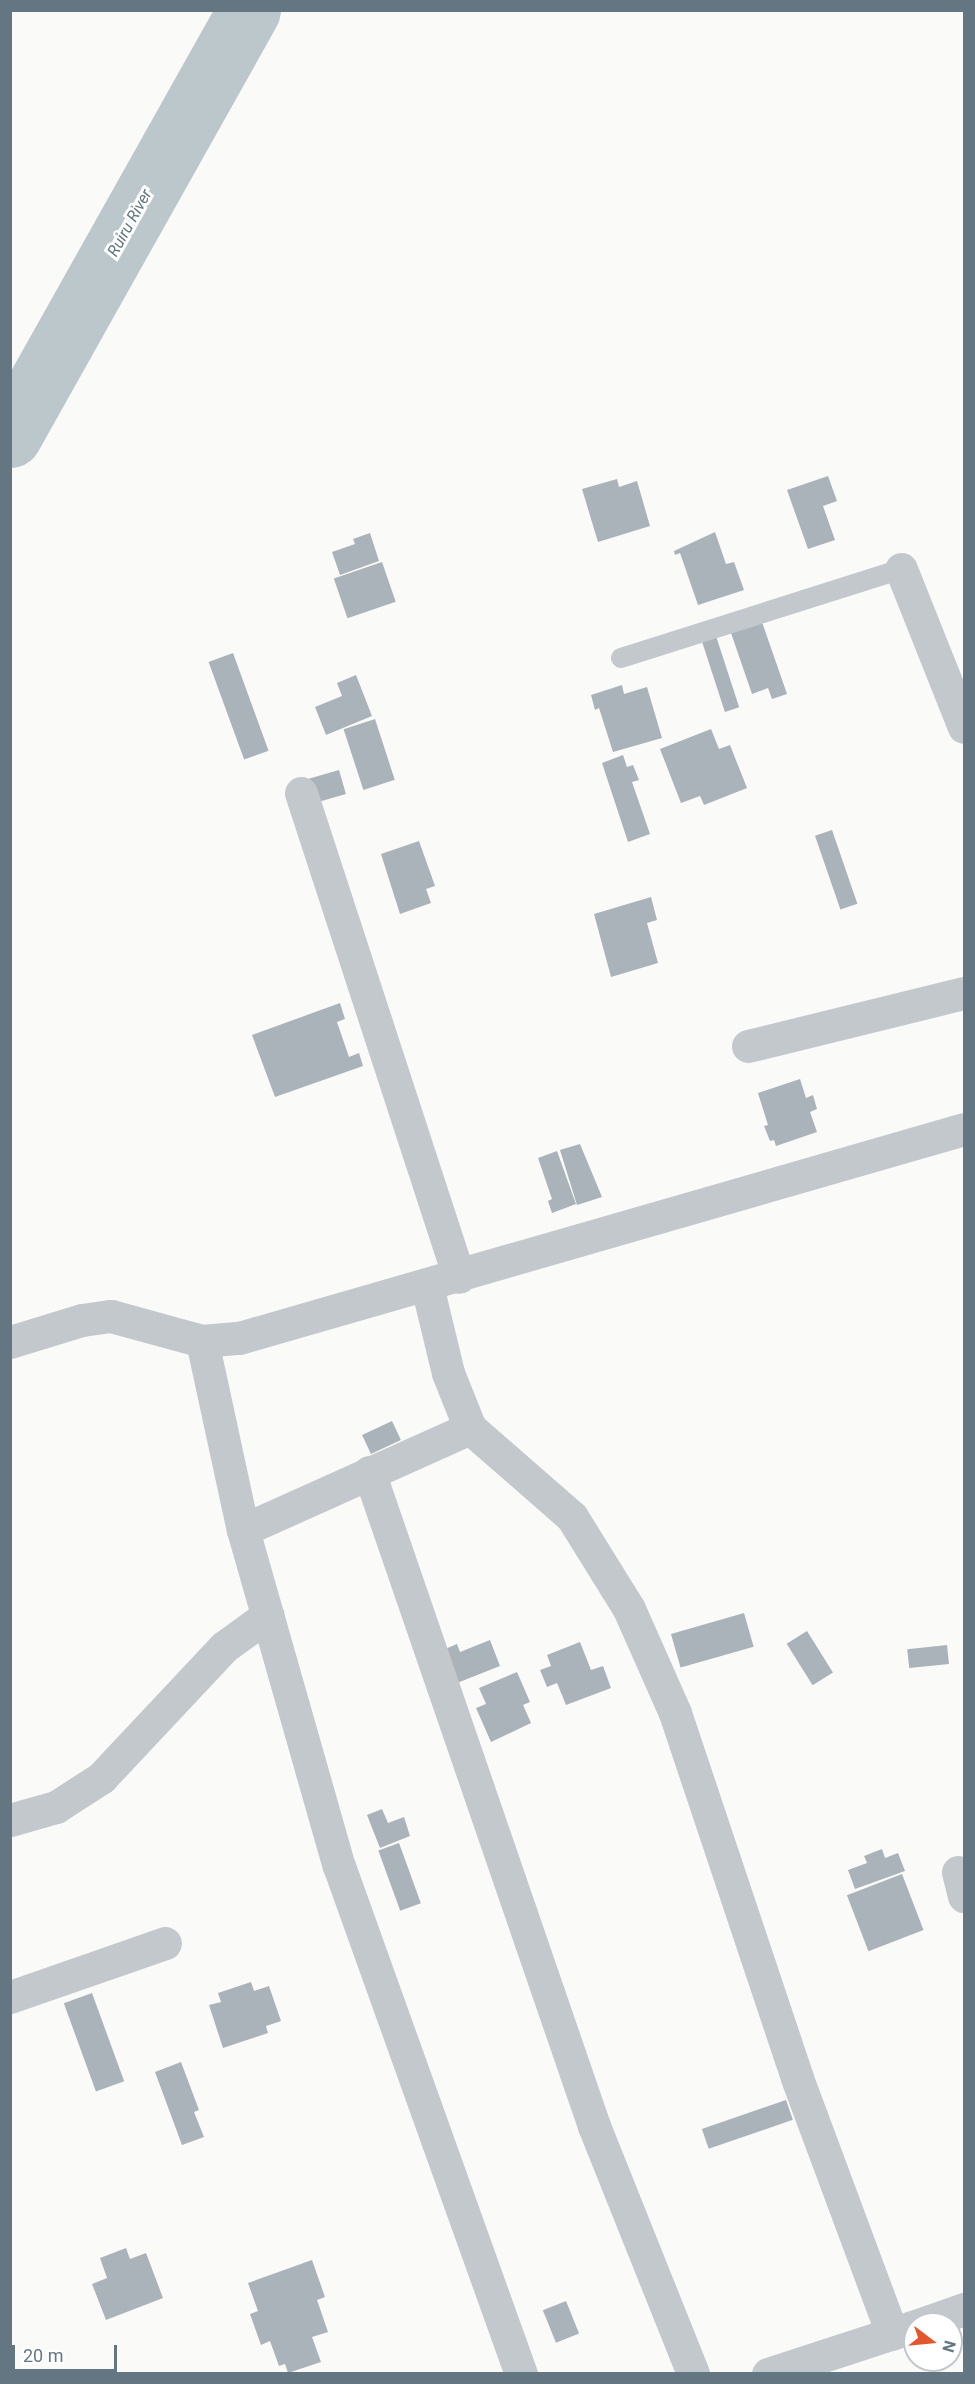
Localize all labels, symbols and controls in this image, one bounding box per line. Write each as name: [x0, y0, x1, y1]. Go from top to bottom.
water label: Ruiru River: [104, 186, 156, 260]
north arrow: [903, 2312, 963, 2372]
scale bar: [15, 2333, 120, 2371]
text: N: [938, 2338, 960, 2355]
text: 20 m: [23, 2345, 63, 2366]

